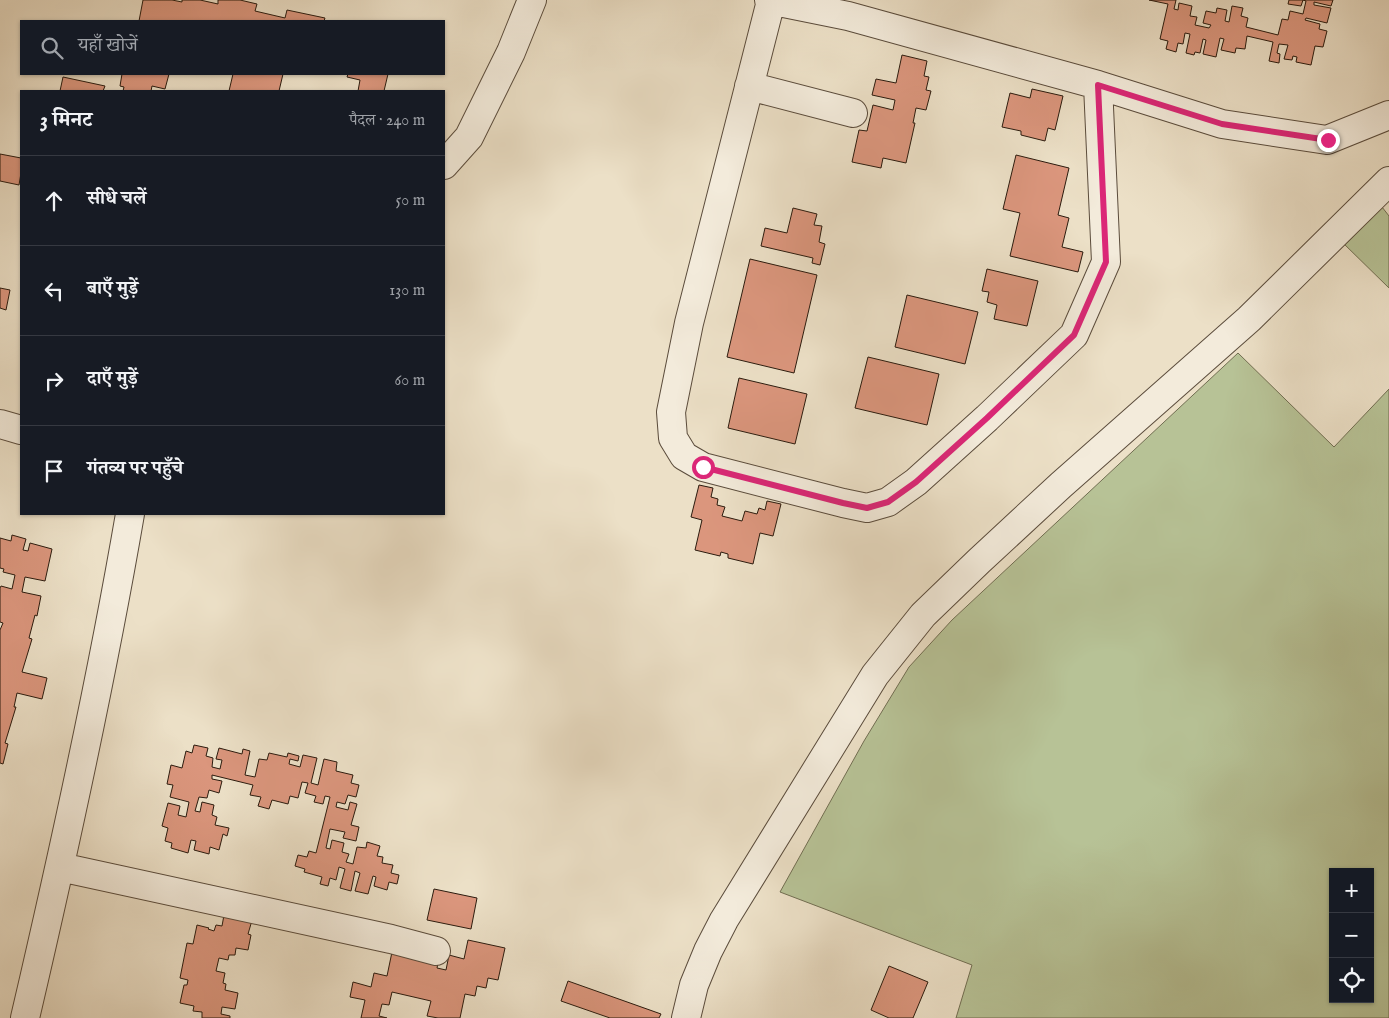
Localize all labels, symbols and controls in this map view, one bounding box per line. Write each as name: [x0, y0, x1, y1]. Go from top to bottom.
search box: [20, 20, 445, 75]
icon: search: [38, 34, 66, 62]
text: यहाँ खोजें: [78, 34, 138, 58]
text: 3 मिनट: [40, 107, 92, 134]
text: पैदल · 240 m: [349, 111, 425, 131]
route end: [1317, 129, 1340, 152]
icon: ahead: [40, 187, 68, 215]
text: सीधे चलें: [87, 187, 146, 211]
text: 50 m: [396, 191, 425, 211]
icon: left: [40, 277, 68, 305]
text: बाएँ मुड़ें: [87, 277, 138, 301]
text: 130 m: [389, 281, 425, 301]
icon: right: [40, 367, 68, 395]
text: दाएँ मुड़ें: [87, 367, 138, 391]
text: 60 m: [395, 371, 425, 391]
route start: [692, 456, 715, 479]
icon: arrive: [40, 457, 68, 485]
text: गंतव्य पर पहुँचे: [87, 457, 183, 481]
map controls: [1329, 868, 1374, 1003]
button: +: [1329, 868, 1374, 913]
button: −: [1329, 913, 1374, 958]
button: locate: [1329, 958, 1374, 1003]

